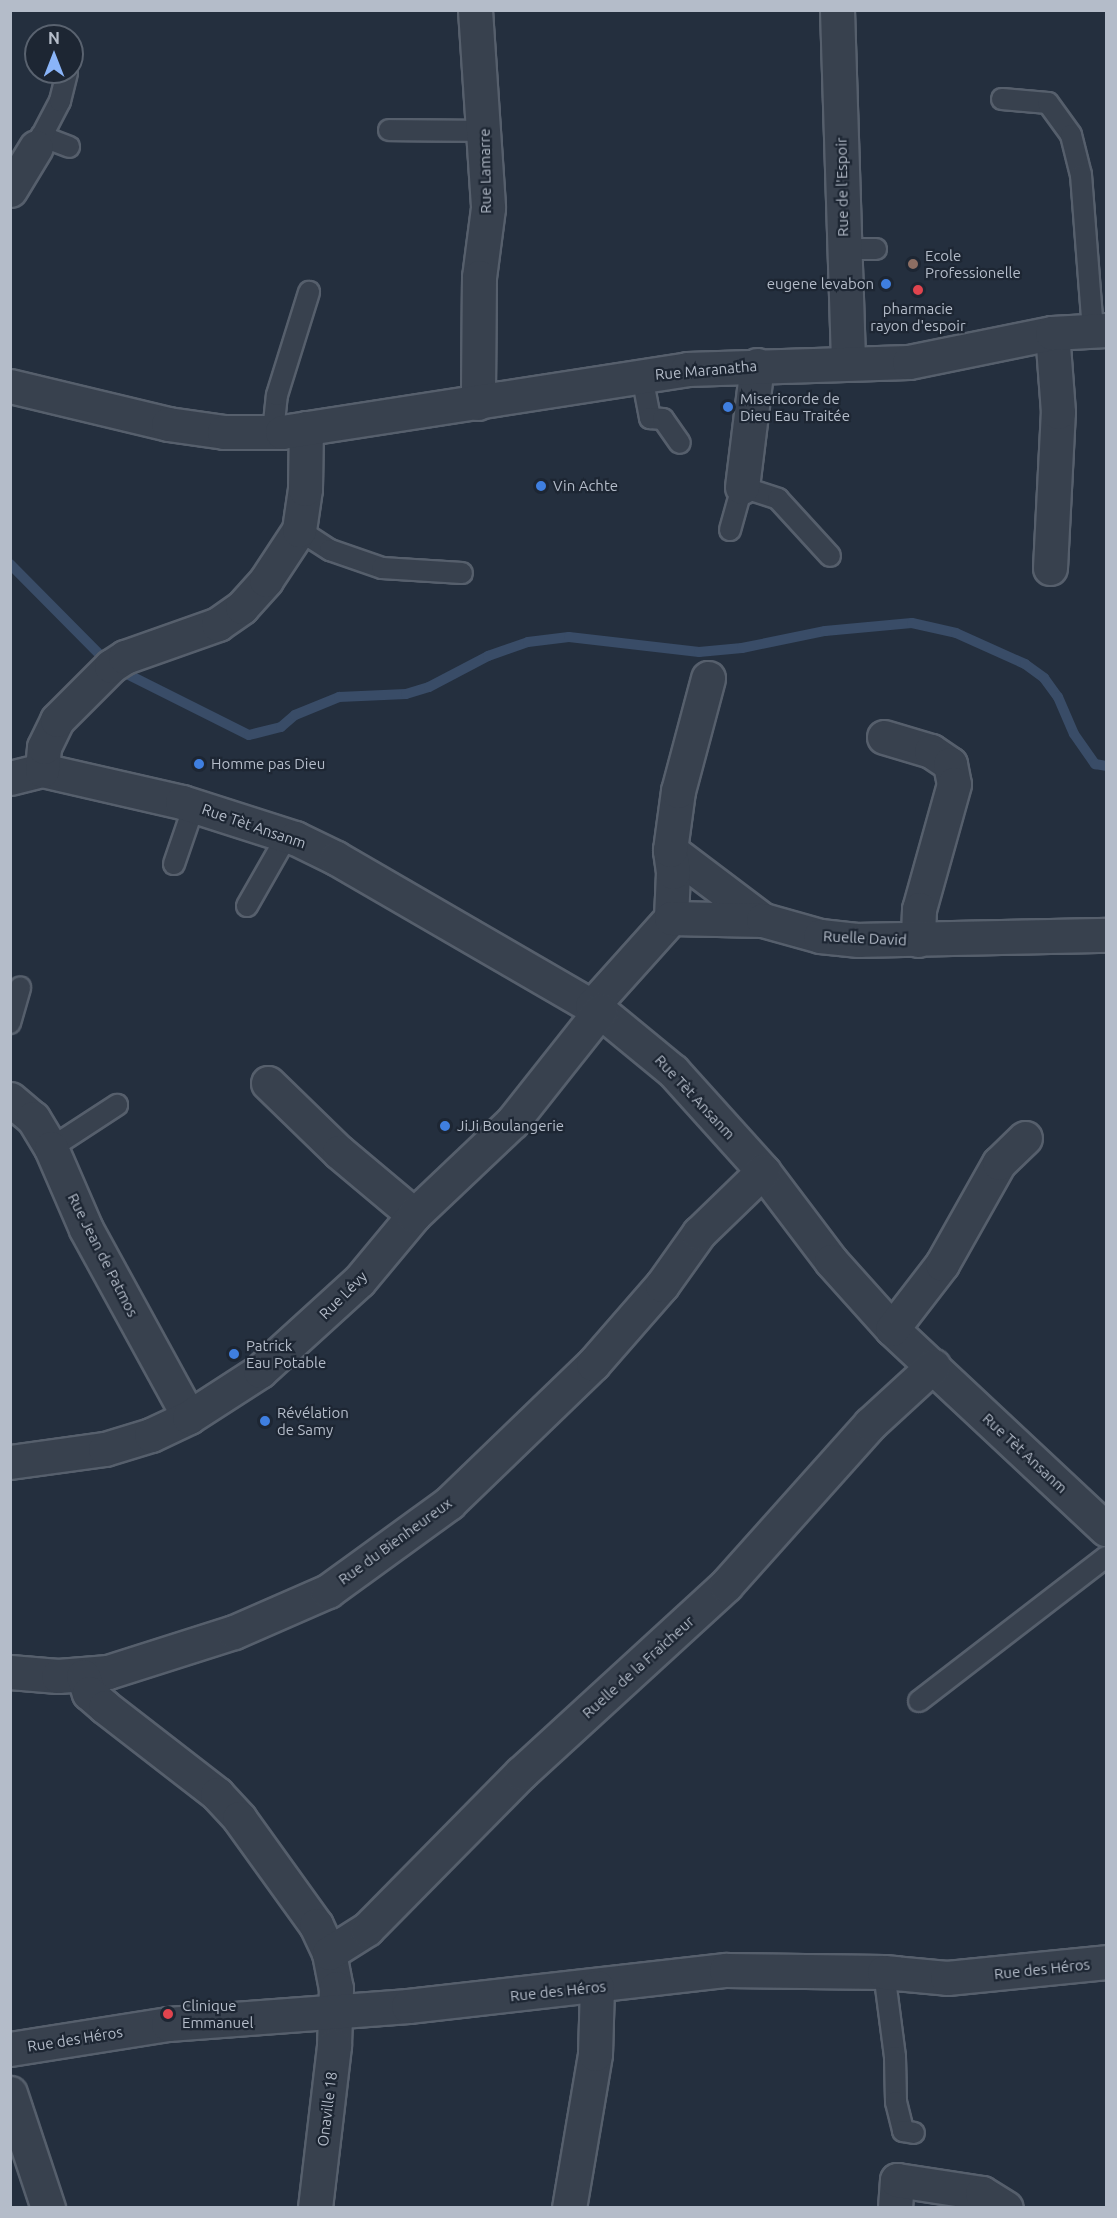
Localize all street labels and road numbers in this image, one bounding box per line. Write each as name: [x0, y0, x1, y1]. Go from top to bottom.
street label: Rue Lamarre: [475, 128, 495, 214]
street label: Rue de l'Espoir: [832, 137, 852, 237]
street label: Rue Maranatha: [654, 357, 758, 383]
street label: Rue Tèt Ansanm: [200, 800, 308, 852]
street label: Ruelle David: [823, 927, 907, 949]
street label: Rue Tèt Ansanm: [651, 1051, 739, 1143]
street label: Rue Jean de Patmos: [64, 1190, 142, 1320]
street label: Rue Lévy: [315, 1267, 371, 1323]
street label: Rue Tèt Ansanm: [979, 1409, 1071, 1497]
street label: Rue du Bienheureux: [335, 1494, 455, 1588]
street label: Ruelle de la Fraîcheur: [578, 1612, 698, 1722]
street label: Rue des Héros: [993, 1955, 1091, 1983]
street label: Rue des Héros: [509, 1977, 607, 2005]
street label: Rue des Héros: [26, 2023, 124, 2055]
street label: Onaville 18: [313, 2071, 341, 2147]

